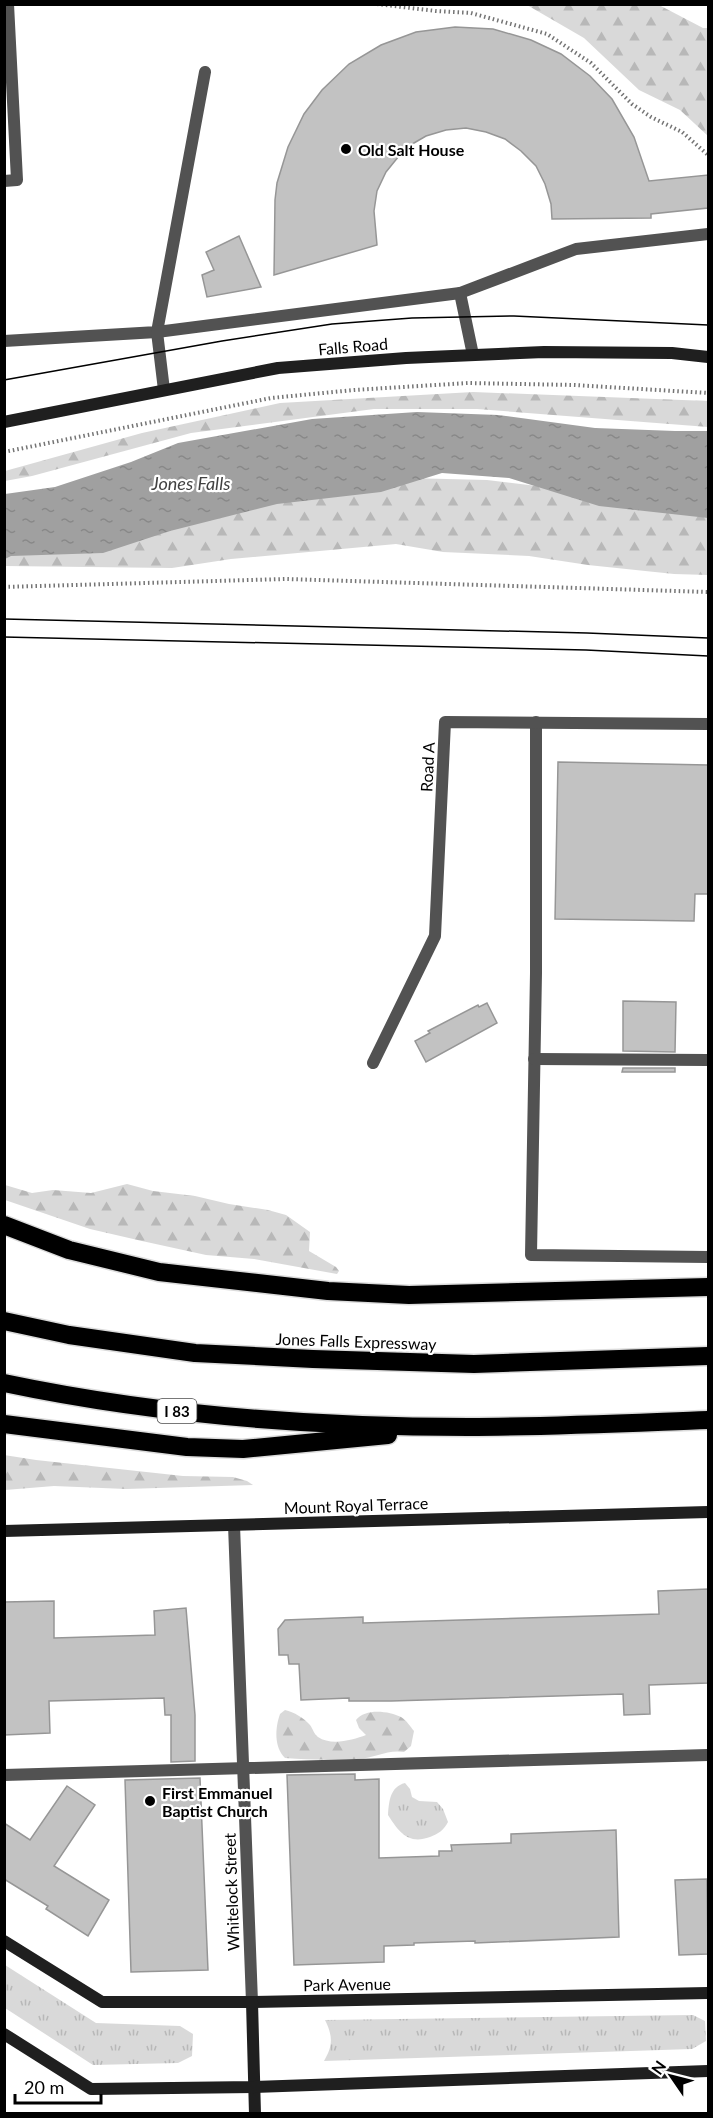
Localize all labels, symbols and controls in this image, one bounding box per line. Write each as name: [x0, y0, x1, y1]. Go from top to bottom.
place label: Old Salt House: [358, 140, 465, 159]
marker: Old Salt House: [339, 142, 353, 156]
street label: Falls Road: [317, 333, 389, 359]
water label: Jones Falls: [151, 472, 230, 494]
street label: Road A: [416, 741, 438, 792]
street label: Jones Falls Expressway: [275, 1329, 437, 1353]
road number: I 83: [158, 1399, 196, 1423]
street label: Mount Royal Terrace: [284, 1493, 428, 1517]
place label: First Emmanuel Baptist Church: [162, 1783, 272, 1820]
marker: First Emmanuel Baptist Church: [143, 1794, 157, 1808]
street label: Whitelock Street: [219, 1832, 243, 1951]
street label: Park Avenue: [303, 1974, 391, 1994]
north arrow: [641, 2046, 701, 2106]
text: N: [647, 2057, 670, 2078]
scale bar: [15, 2067, 100, 2105]
text: 20 m: [24, 2076, 64, 2098]

